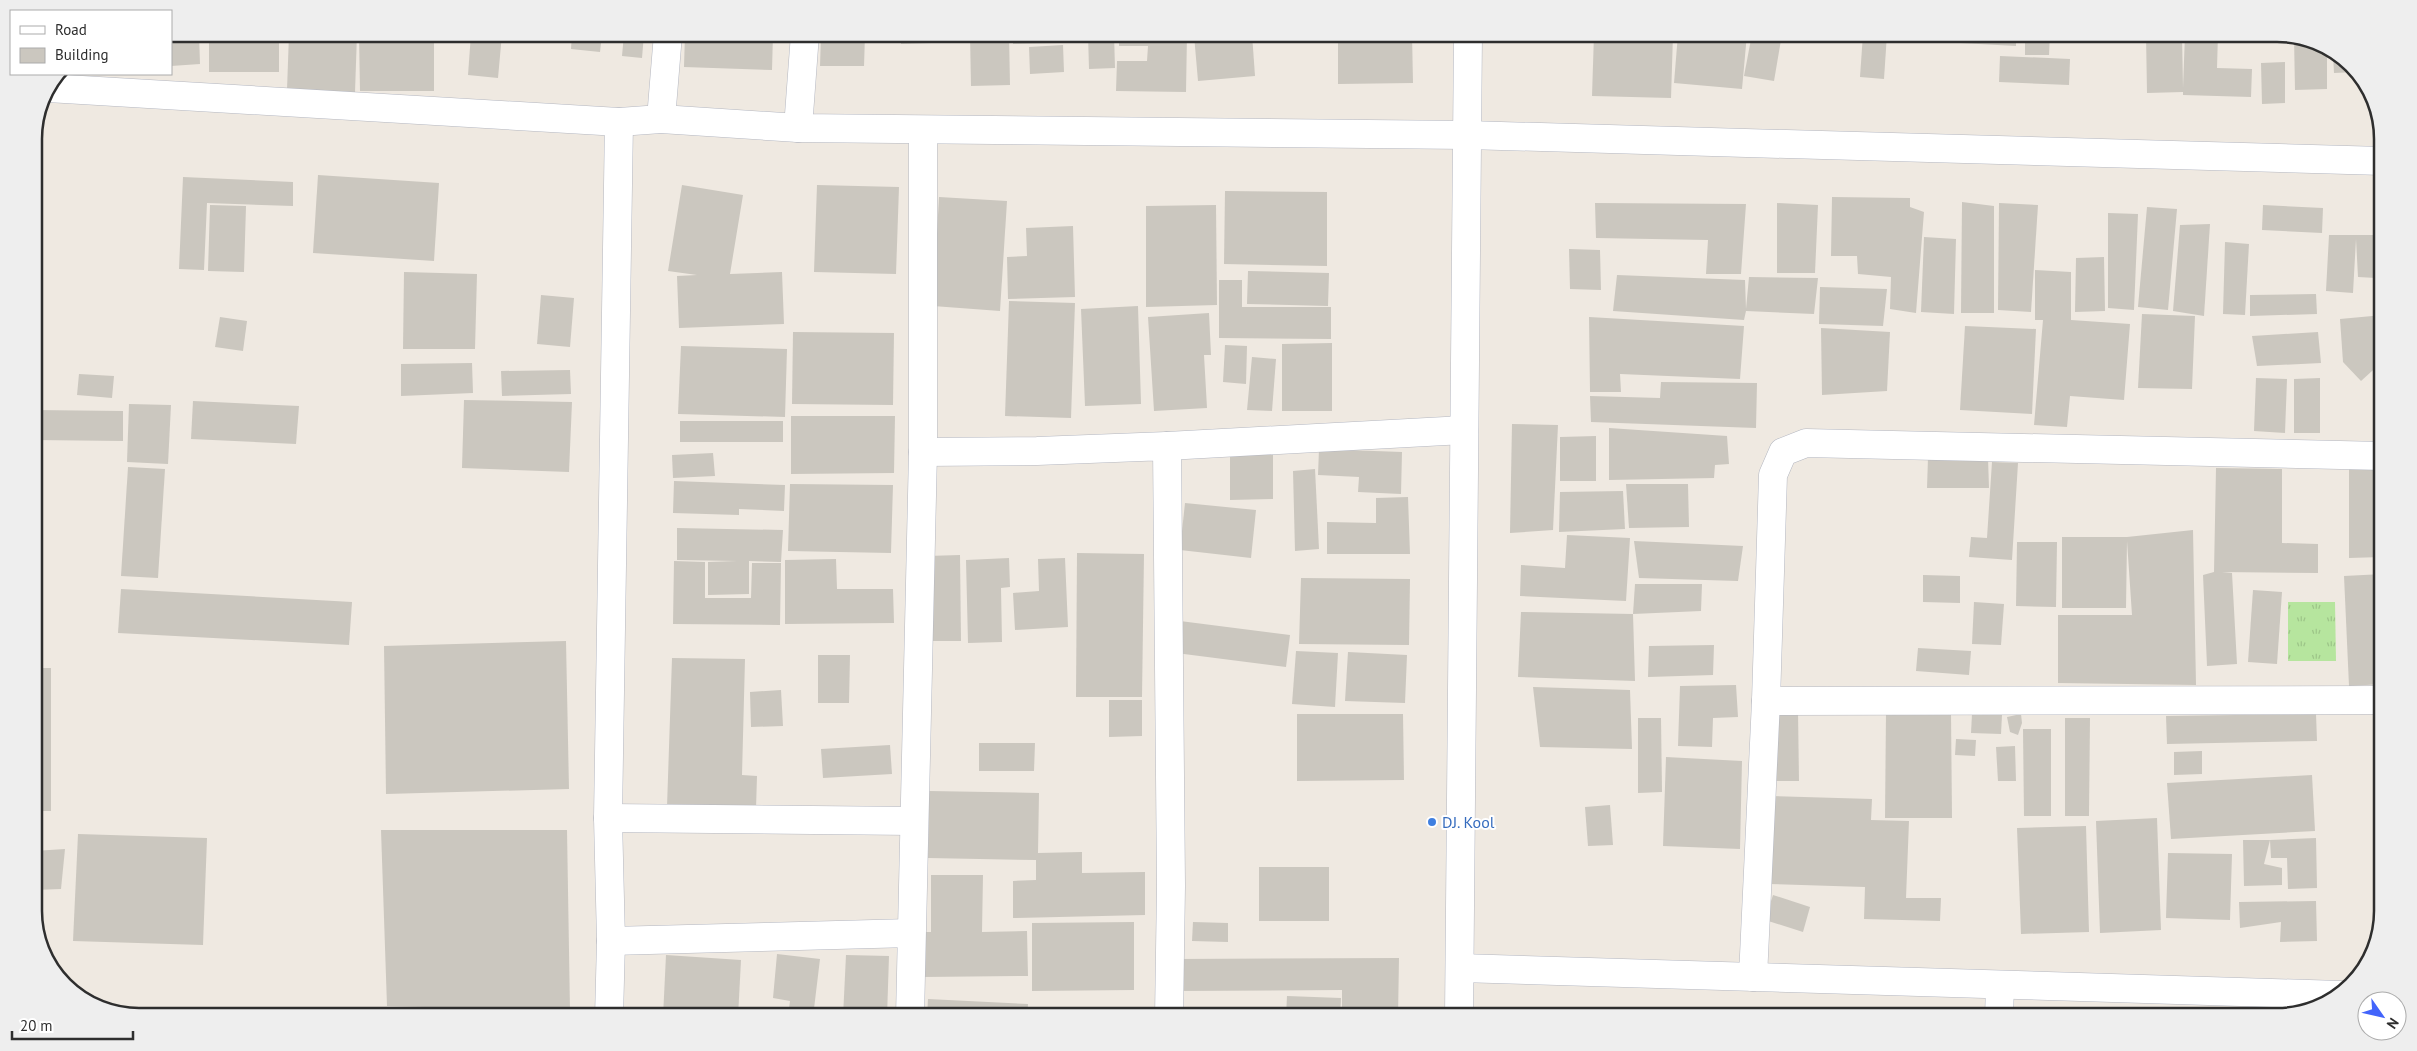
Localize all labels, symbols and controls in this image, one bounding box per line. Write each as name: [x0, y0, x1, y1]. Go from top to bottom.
legend: [10, 10, 172, 75]
text: Road: [55, 20, 87, 39]
text: Building: [55, 45, 109, 64]
place label: DJ. Kool: [1442, 812, 1495, 832]
marker: DJ. Kool: [1426, 816, 1438, 828]
north arrow: [2357, 991, 2407, 1041]
scale bar: [12, 1008, 134, 1040]
text: N: [2383, 1014, 2403, 1032]
text: 20 m: [20, 1016, 53, 1035]

